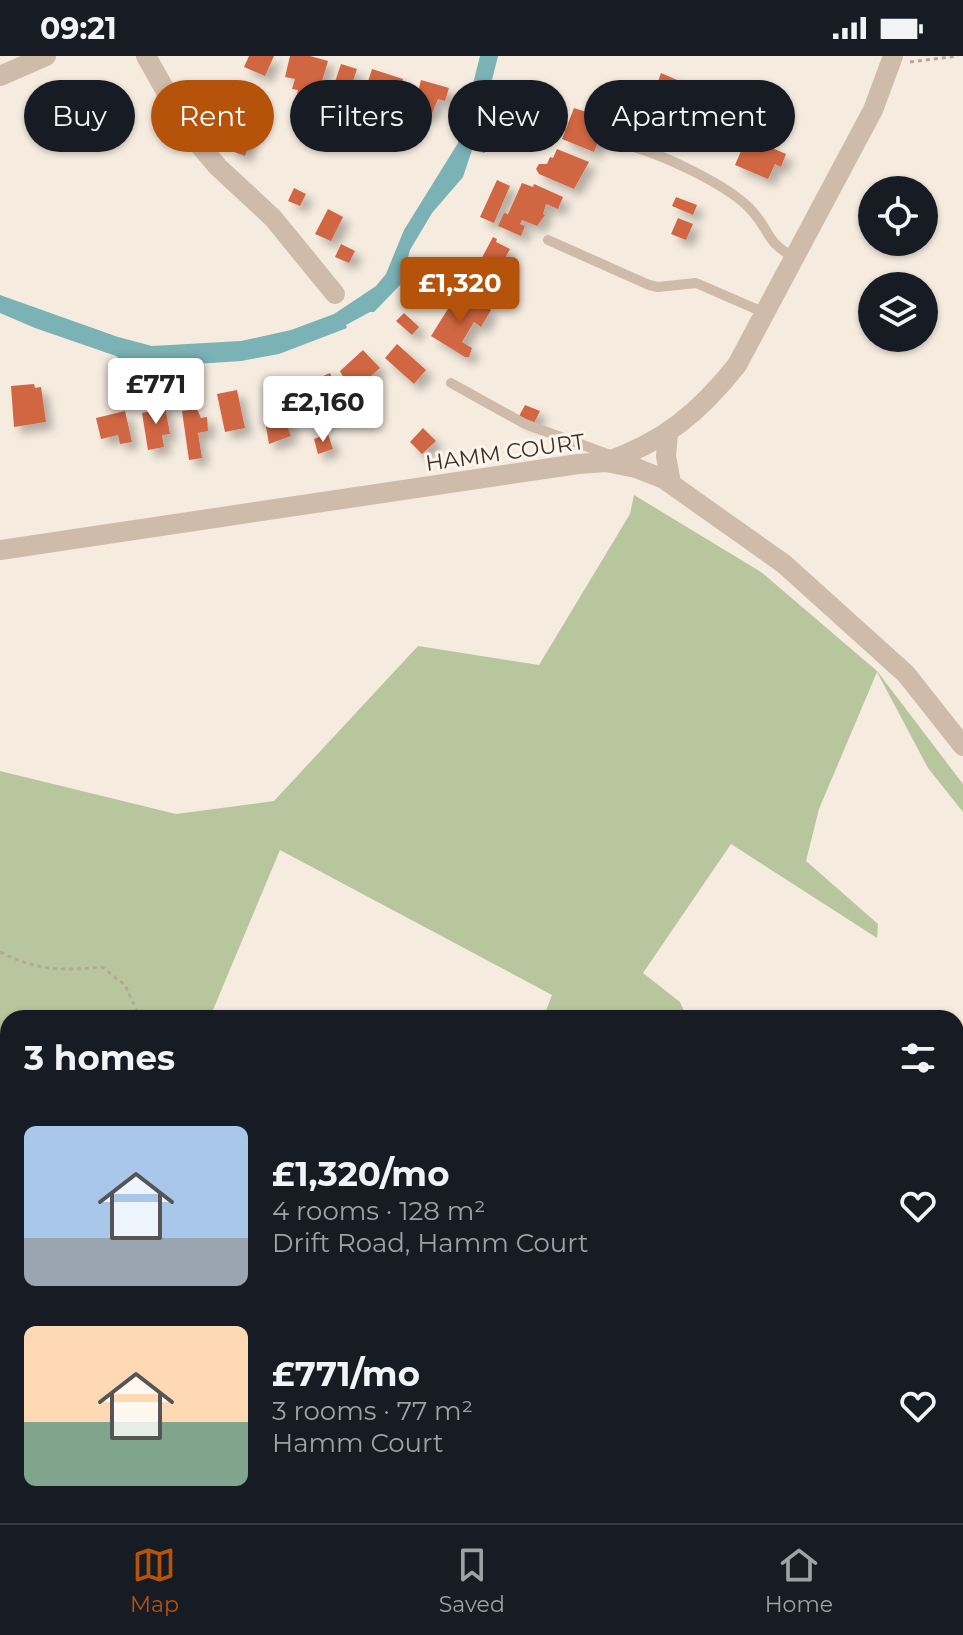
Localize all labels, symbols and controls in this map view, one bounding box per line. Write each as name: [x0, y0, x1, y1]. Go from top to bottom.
text: 09:21: [40, 10, 117, 47]
chip: Buy: [24, 80, 135, 152]
chip: Rent: [151, 80, 274, 152]
chip: Filters: [290, 80, 432, 152]
chip: New: [448, 80, 568, 152]
chip: Apartment: [584, 80, 795, 152]
map controls: [858, 176, 938, 352]
button: locate: [858, 176, 938, 256]
pin: £1,320: [395, 257, 525, 325]
text: £1,320: [418, 267, 502, 299]
button: layers: [858, 272, 938, 352]
pin: £771: [109, 358, 203, 426]
text: £771: [126, 368, 186, 400]
pin: £2,160: [258, 376, 388, 444]
text: £2,160: [281, 386, 365, 418]
street label: HAMM COURT: [424, 428, 587, 477]
icon: filters: [896, 1036, 940, 1080]
text: 3 homes: [24, 1037, 175, 1079]
text: £1,320/mo: [272, 1153, 449, 1195]
icon: home: [88, 1158, 184, 1254]
icon: heart: [896, 1184, 940, 1228]
text: 4 rooms · 128 m²: [272, 1195, 485, 1227]
text: Drift Road, Hamm Court: [272, 1227, 589, 1259]
text: £771/mo: [272, 1353, 420, 1395]
icon: home: [88, 1358, 184, 1454]
icon: heart: [896, 1384, 940, 1428]
text: 3 rooms · 77 m²: [272, 1395, 473, 1427]
text: Hamm Court: [272, 1427, 443, 1459]
tab: Map: [130, 1543, 179, 1618]
tab: Saved: [439, 1543, 505, 1618]
tab: Home: [765, 1543, 833, 1618]

